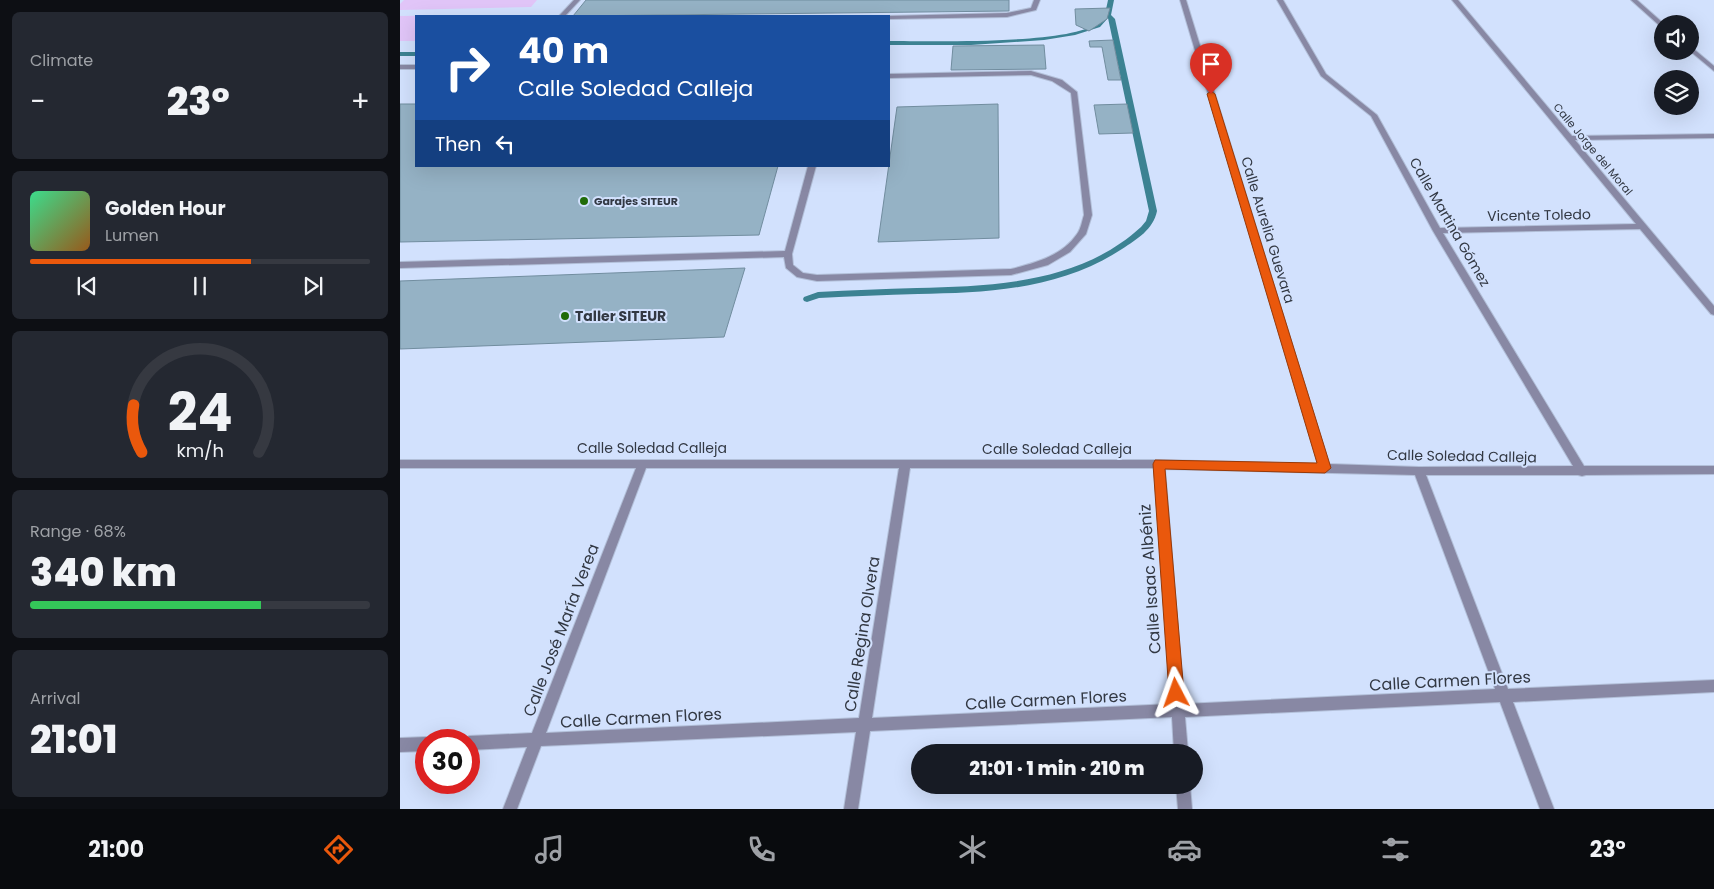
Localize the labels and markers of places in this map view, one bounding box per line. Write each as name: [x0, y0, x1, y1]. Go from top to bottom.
pin: [1190, 43, 1232, 94]
place label: Garajes SITEUR: [594, 193, 678, 209]
marker: Garajes SITEUR: [578, 195, 590, 207]
place label: Taller SITEUR: [575, 306, 666, 326]
marker: Taller SITEUR: [559, 310, 571, 322]

